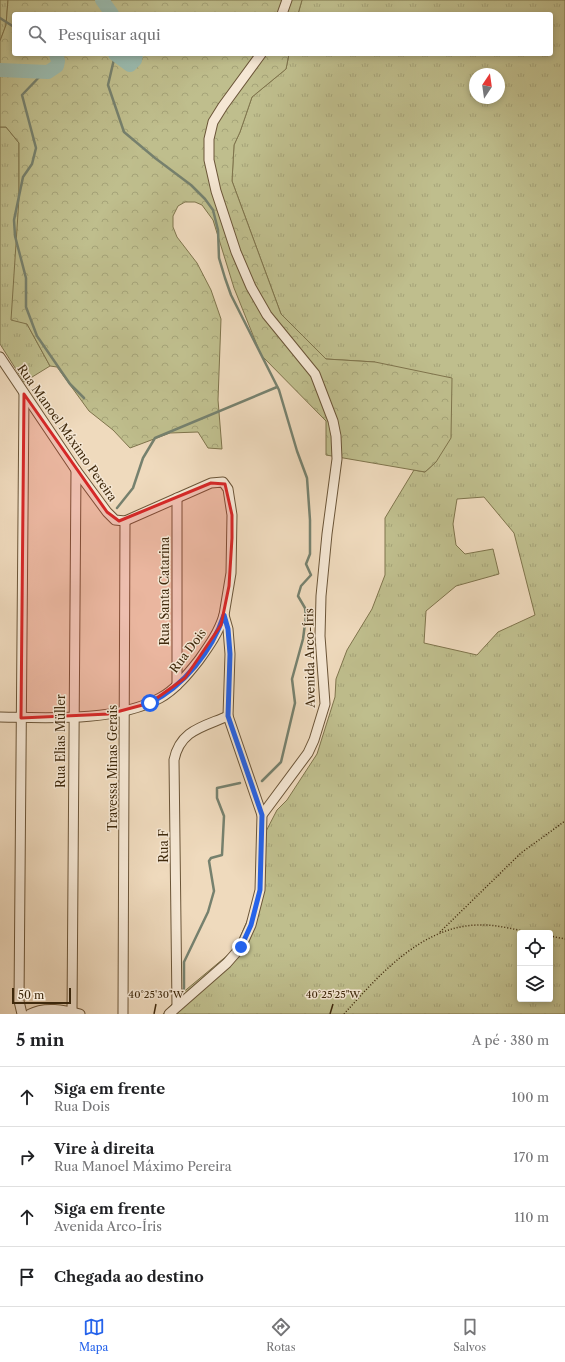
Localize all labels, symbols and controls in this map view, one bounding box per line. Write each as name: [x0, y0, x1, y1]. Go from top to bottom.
search box: [12, 12, 553, 56]
icon: search: [26, 23, 48, 45]
text: Pesquisar aqui: [58, 25, 161, 44]
north arrow: [469, 68, 505, 104]
street label: Rua Manoel Máximo Pereira: [14, 361, 121, 505]
street label: Rua Santa Catarina: [157, 536, 172, 645]
street label: Avenida Arco-Íris: [300, 608, 318, 709]
street label: Rua Dois: [166, 626, 209, 676]
street label: Rua Elias Müller: [53, 694, 68, 788]
route start: [141, 694, 159, 712]
street label: Travessa Minas Gerais: [105, 705, 120, 831]
street label: Rua F: [156, 829, 171, 863]
map controls: [517, 930, 553, 1002]
button: locate: [517, 930, 553, 966]
route end: [232, 938, 250, 956]
button: layers: [517, 966, 553, 1002]
scale bar: [12, 986, 71, 1005]
text: 50 m: [18, 988, 44, 1002]
text: 40°25'30"W: [128, 988, 185, 1001]
text: 40°25'25"W: [306, 988, 361, 1001]
text: 5 min: [16, 1030, 64, 1050]
text: A pé · 380 m: [472, 1032, 549, 1048]
text: Siga em frente: [54, 1079, 165, 1098]
icon: ahead: [16, 1086, 38, 1108]
text: 100 m: [511, 1089, 549, 1105]
text: Rua Dois: [54, 1098, 110, 1114]
text: Vire à direita: [54, 1139, 154, 1158]
icon: right: [16, 1146, 38, 1168]
text: 170 m: [513, 1149, 549, 1165]
text: Rua Manoel Máximo Pereira: [54, 1158, 232, 1174]
text: Siga em frente: [54, 1199, 165, 1218]
icon: ahead: [16, 1206, 38, 1228]
text: 110 m: [514, 1209, 549, 1225]
text: Avenida Arco-Íris: [54, 1218, 162, 1234]
icon: arrive: [16, 1266, 38, 1288]
text: Chegada ao destino: [54, 1267, 204, 1286]
tab: Mapa: [79, 1316, 108, 1354]
tab: Rotas: [266, 1316, 295, 1354]
tab: Salvos: [453, 1316, 486, 1354]

